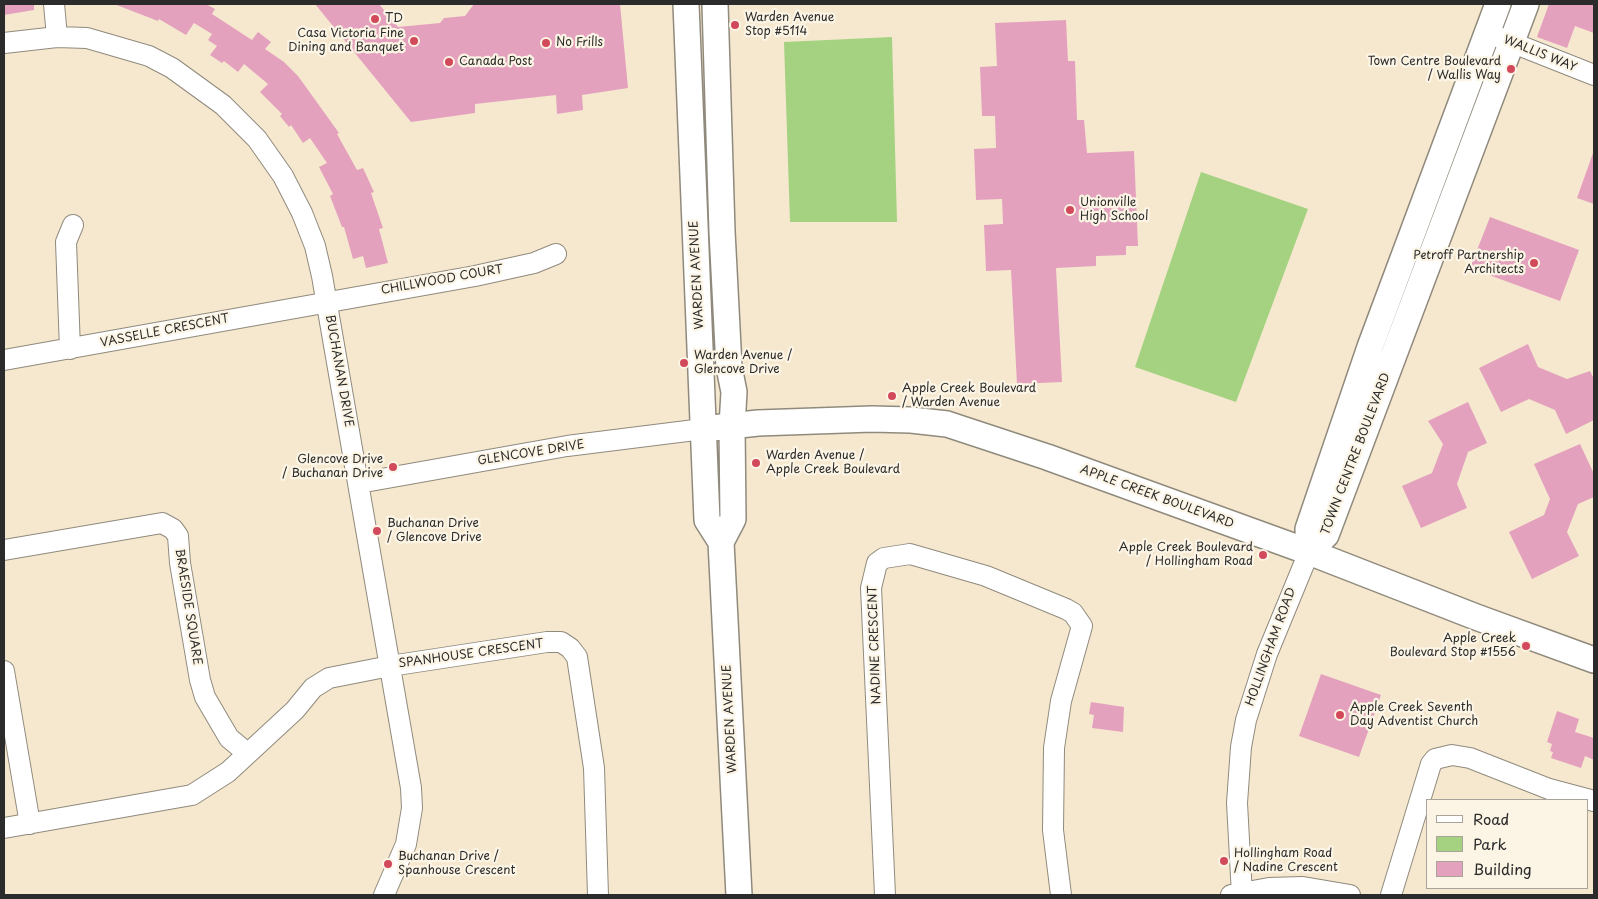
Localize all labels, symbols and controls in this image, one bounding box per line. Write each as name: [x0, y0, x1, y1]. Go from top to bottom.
place label: Warden Avenue Stop #5114: [745, 11, 834, 39]
place label: TD: [385, 12, 403, 26]
marker: TD: [369, 13, 381, 25]
marker: Warden Avenue Stop #5114: [729, 19, 741, 31]
place label: Casa Victoria Fine Dining and Banquet: [288, 27, 404, 55]
street label: WALLIS WAY: [1501, 33, 1579, 75]
marker: Casa Victoria Fine Dining and Banquet: [408, 35, 420, 47]
place label: No Frills: [556, 36, 603, 50]
marker: No Frills: [540, 37, 552, 49]
place label: Canada Post: [459, 55, 532, 69]
place label: Town Centre Boulevard / Wallis Way: [1368, 55, 1501, 83]
marker: Canada Post: [443, 56, 455, 68]
marker: Town Centre Boulevard / Wallis Way: [1505, 63, 1517, 75]
place label: Unionville High School: [1080, 196, 1148, 224]
marker: Unionville High School: [1064, 204, 1076, 216]
street label: WARDEN AVENUE: [687, 220, 707, 330]
place label: Petroff Partnership Architects: [1413, 249, 1524, 277]
marker: Petroff Partnership Architects: [1528, 257, 1540, 269]
street label: CHILLWOOD COURT: [380, 262, 504, 298]
street label: VASSELLE CRESCENT: [99, 311, 231, 351]
street label: BUCHANAN DRIVE: [322, 314, 356, 428]
place label: Warden Avenue / Glencove Drive: [694, 349, 792, 377]
marker: Warden Avenue / Glencove Drive: [678, 357, 690, 369]
street label: TOWN CENTRE BOULEVARD: [1318, 371, 1394, 537]
place label: Apple Creek Boulevard / Warden Avenue: [902, 382, 1036, 410]
marker: Apple Creek Boulevard / Warden Avenue: [886, 390, 898, 402]
street label: GLENCOVE DRIVE: [477, 437, 585, 469]
place label: Warden Avenue / Apple Creek Boulevard: [766, 449, 900, 477]
place label: Glencove Drive / Buchanan Drive: [282, 453, 383, 481]
marker: Warden Avenue / Apple Creek Boulevard: [750, 457, 762, 469]
marker: Glencove Drive / Buchanan Drive: [387, 461, 399, 473]
street label: APPLE CREEK BOULEVARD: [1078, 462, 1236, 532]
place label: Buchanan Drive / Glencove Drive: [387, 517, 482, 545]
marker: Buchanan Drive / Glencove Drive: [371, 525, 383, 537]
place label: Apple Creek Boulevard / Hollingham Road: [1119, 541, 1253, 569]
street label: BRAESIDE SQUARE: [172, 548, 204, 666]
marker: Apple Creek Boulevard / Hollingham Road: [1257, 549, 1269, 561]
street label: NADINE CRESCENT: [866, 585, 884, 705]
street label: HOLLINGHAM ROAD: [1243, 586, 1299, 708]
place label: Apple Creek Boulevard Stop #1556: [1390, 632, 1516, 660]
street label: SPANHOUSE CRESCENT: [398, 637, 544, 671]
marker: Apple Creek Boulevard Stop #1556: [1520, 640, 1532, 652]
street label: WARDEN AVENUE: [720, 664, 740, 774]
place label: Apple Creek Seventh Day Adventist Church: [1350, 701, 1478, 729]
marker: Apple Creek Seventh Day Adventist Church: [1334, 709, 1346, 721]
legend: [1426, 799, 1588, 889]
text: Road: [1473, 807, 1509, 830]
text: Park: [1473, 832, 1507, 855]
place label: Hollingham Road / Nadine Crescent: [1234, 847, 1338, 875]
place label: Buchanan Drive / Spanhouse Crescent: [398, 850, 515, 878]
marker: Hollingham Road / Nadine Crescent: [1218, 855, 1230, 867]
text: Building: [1473, 857, 1532, 880]
marker: Buchanan Drive / Spanhouse Crescent: [382, 858, 394, 870]

